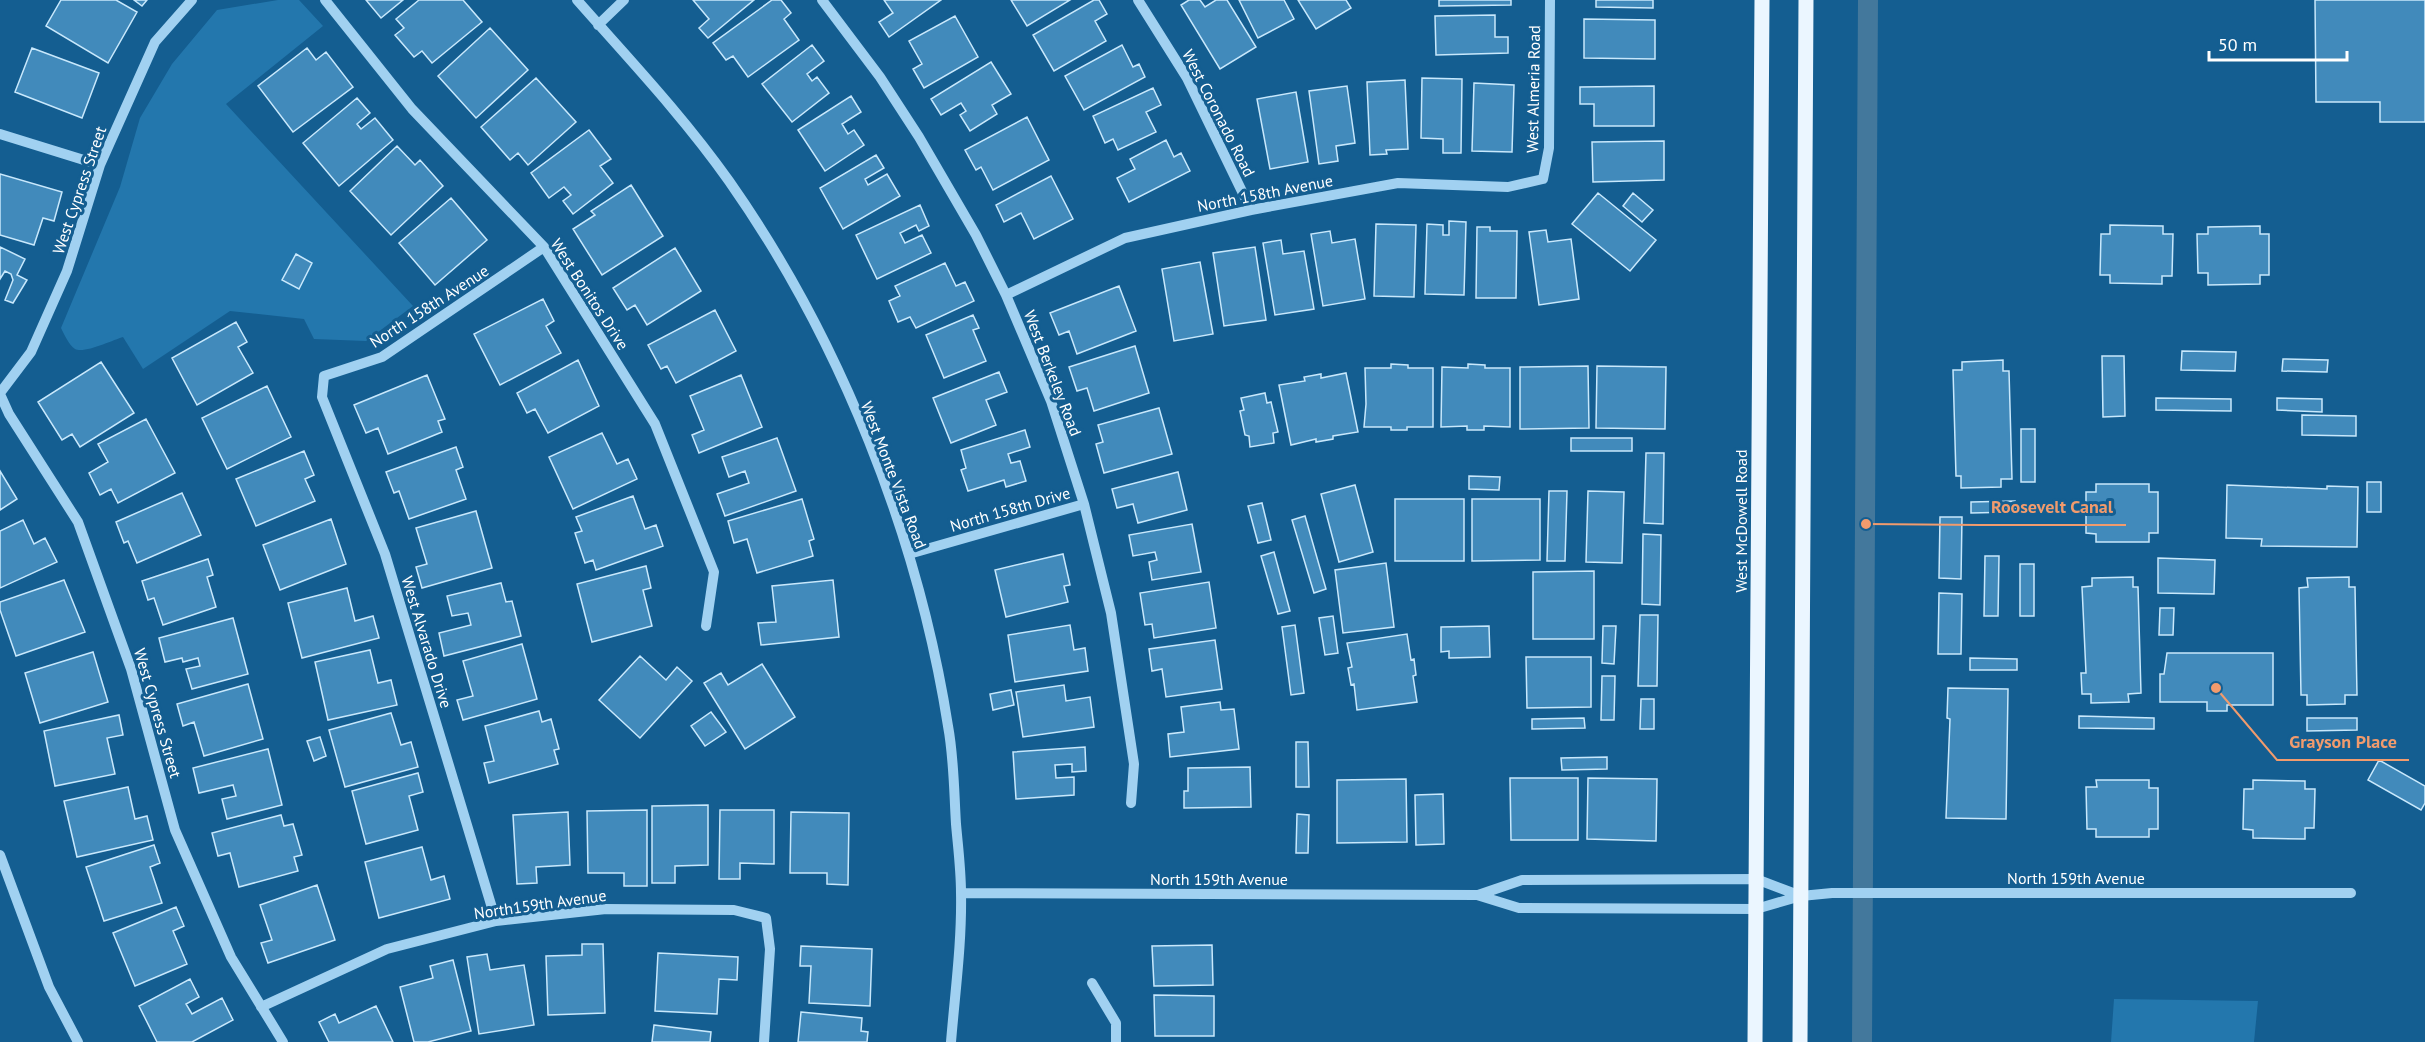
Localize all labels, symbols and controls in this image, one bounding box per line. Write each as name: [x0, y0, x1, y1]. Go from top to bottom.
scale bar: [2209, 24, 2347, 62]
street label: West Almeria Road: [1522, 25, 1544, 153]
text: 50 m: [2218, 33, 2257, 56]
street label: West Coronado Road: [1178, 46, 1260, 180]
street label: West Cypress Street: [48, 123, 110, 257]
street label: North 158th Avenue: [1195, 170, 1335, 216]
street label: West Bonitos Drive: [547, 235, 633, 353]
street label: North 158th Avenue: [366, 260, 492, 352]
street label: West Berkeley Road: [1020, 307, 1086, 439]
street label: West Monte Vista Road: [857, 399, 931, 551]
street label: West McDowell Road: [1731, 449, 1751, 593]
street label: North 158th Drive: [948, 482, 1072, 536]
callout: Roosevelt Canal: [1979, 489, 2126, 525]
text: Roosevelt Canal: [1991, 495, 2114, 518]
street label: West Alvarado Drive: [397, 574, 457, 710]
street label: West Cypress Street: [130, 646, 186, 781]
callout: Grayson Place: [2277, 724, 2409, 760]
text: Grayson Place: [2289, 730, 2397, 753]
street label: North 159th Avenue: [2007, 868, 2145, 888]
street label: North 159th Avenue: [1150, 869, 1288, 889]
street label: North159th Avenue: [473, 885, 607, 923]

